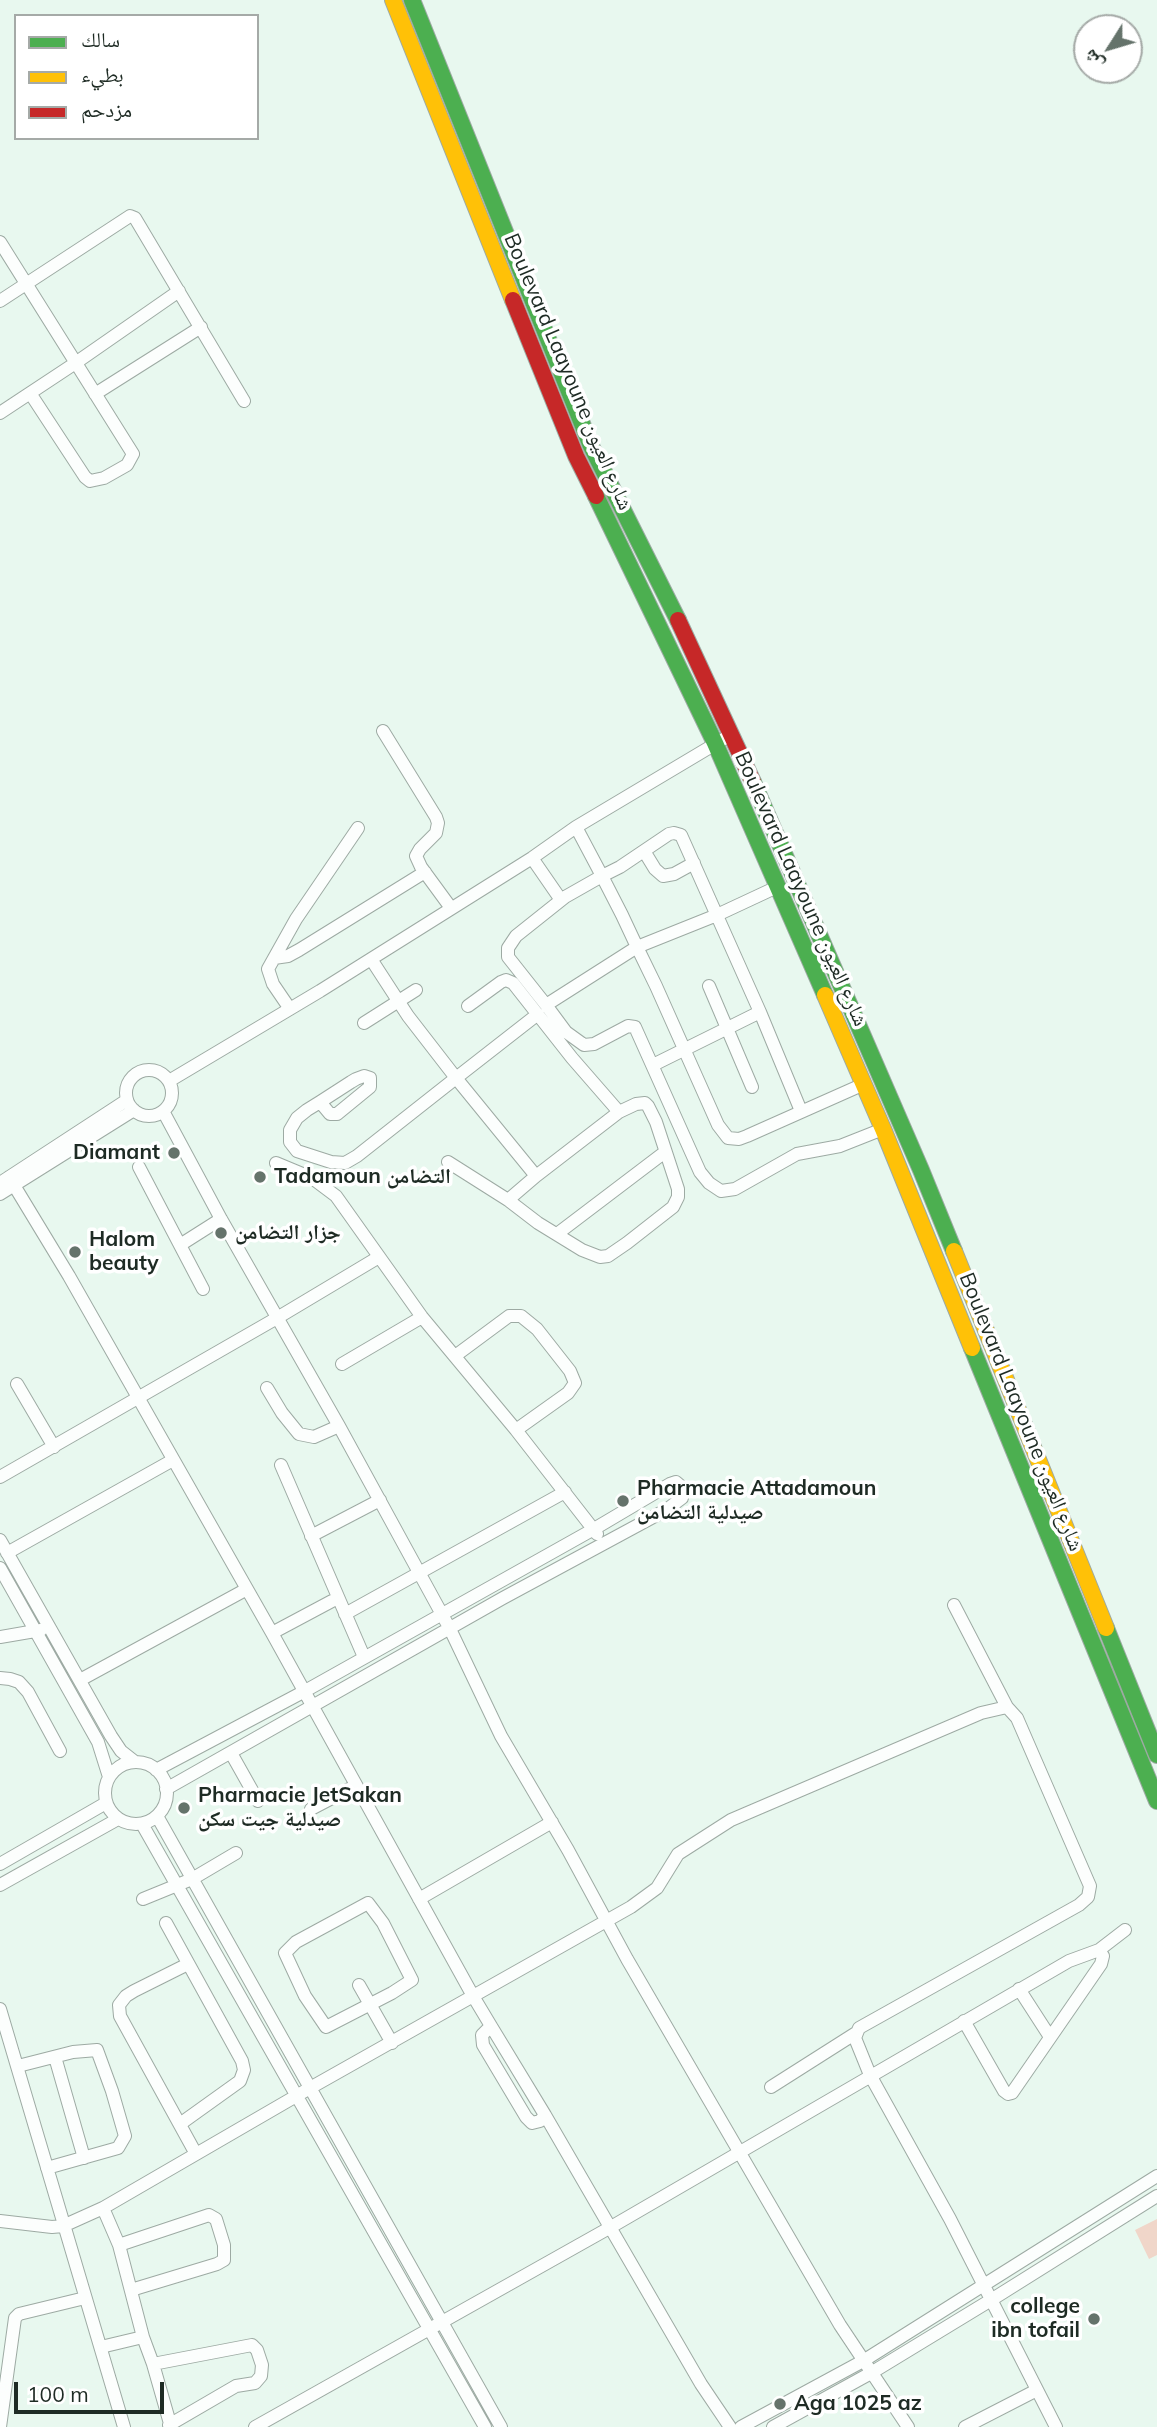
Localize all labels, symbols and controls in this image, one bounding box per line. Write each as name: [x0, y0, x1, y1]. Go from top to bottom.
legend: [14, 14, 259, 140]
north arrow: [1073, 14, 1143, 84]
text: سالك: [81, 26, 120, 52]
text: ش: [1077, 45, 1108, 76]
text: بطيء: [81, 61, 124, 87]
text: مزدحم: [81, 96, 132, 122]
street label: Boulevard Laayoune شارع العيون: [498, 230, 638, 514]
street label: Boulevard Laayoune شارع العيون: [729, 748, 873, 1030]
place label: Diamant: [73, 1140, 160, 1166]
marker: Diamant: [166, 1145, 182, 1161]
place label: Tadamoun التضامن: [274, 1164, 451, 1190]
marker: Tadamoun التضامن: [252, 1169, 268, 1185]
place label: جزار التضامن: [235, 1220, 341, 1246]
marker: جزار التضامن: [213, 1225, 229, 1241]
place label: Halom beauty: [89, 1227, 159, 1277]
marker: Halom beauty: [67, 1244, 83, 1260]
street label: Boulevard Laayoune شارع العيون: [954, 1269, 1088, 1555]
place label: Pharmacie Attadamoun صيدلية التضامن: [637, 1476, 876, 1526]
marker: Pharmacie Attadamoun صيدلية التضامن: [615, 1493, 631, 1509]
place label: Pharmacie JetSakan صيدلية جيت سكن: [198, 1783, 402, 1833]
marker: Pharmacie JetSakan صيدلية جيت سكن: [176, 1800, 192, 1816]
place label: college ibn tofail: [991, 2294, 1080, 2344]
marker: college ibn tofail: [1086, 2311, 1102, 2327]
scale bar: [18, 2368, 168, 2412]
text: 100 m: [27, 2381, 89, 2407]
place label: Aga 1025 az: [794, 2391, 922, 2417]
marker: Aga 1025 az: [772, 2396, 788, 2412]

